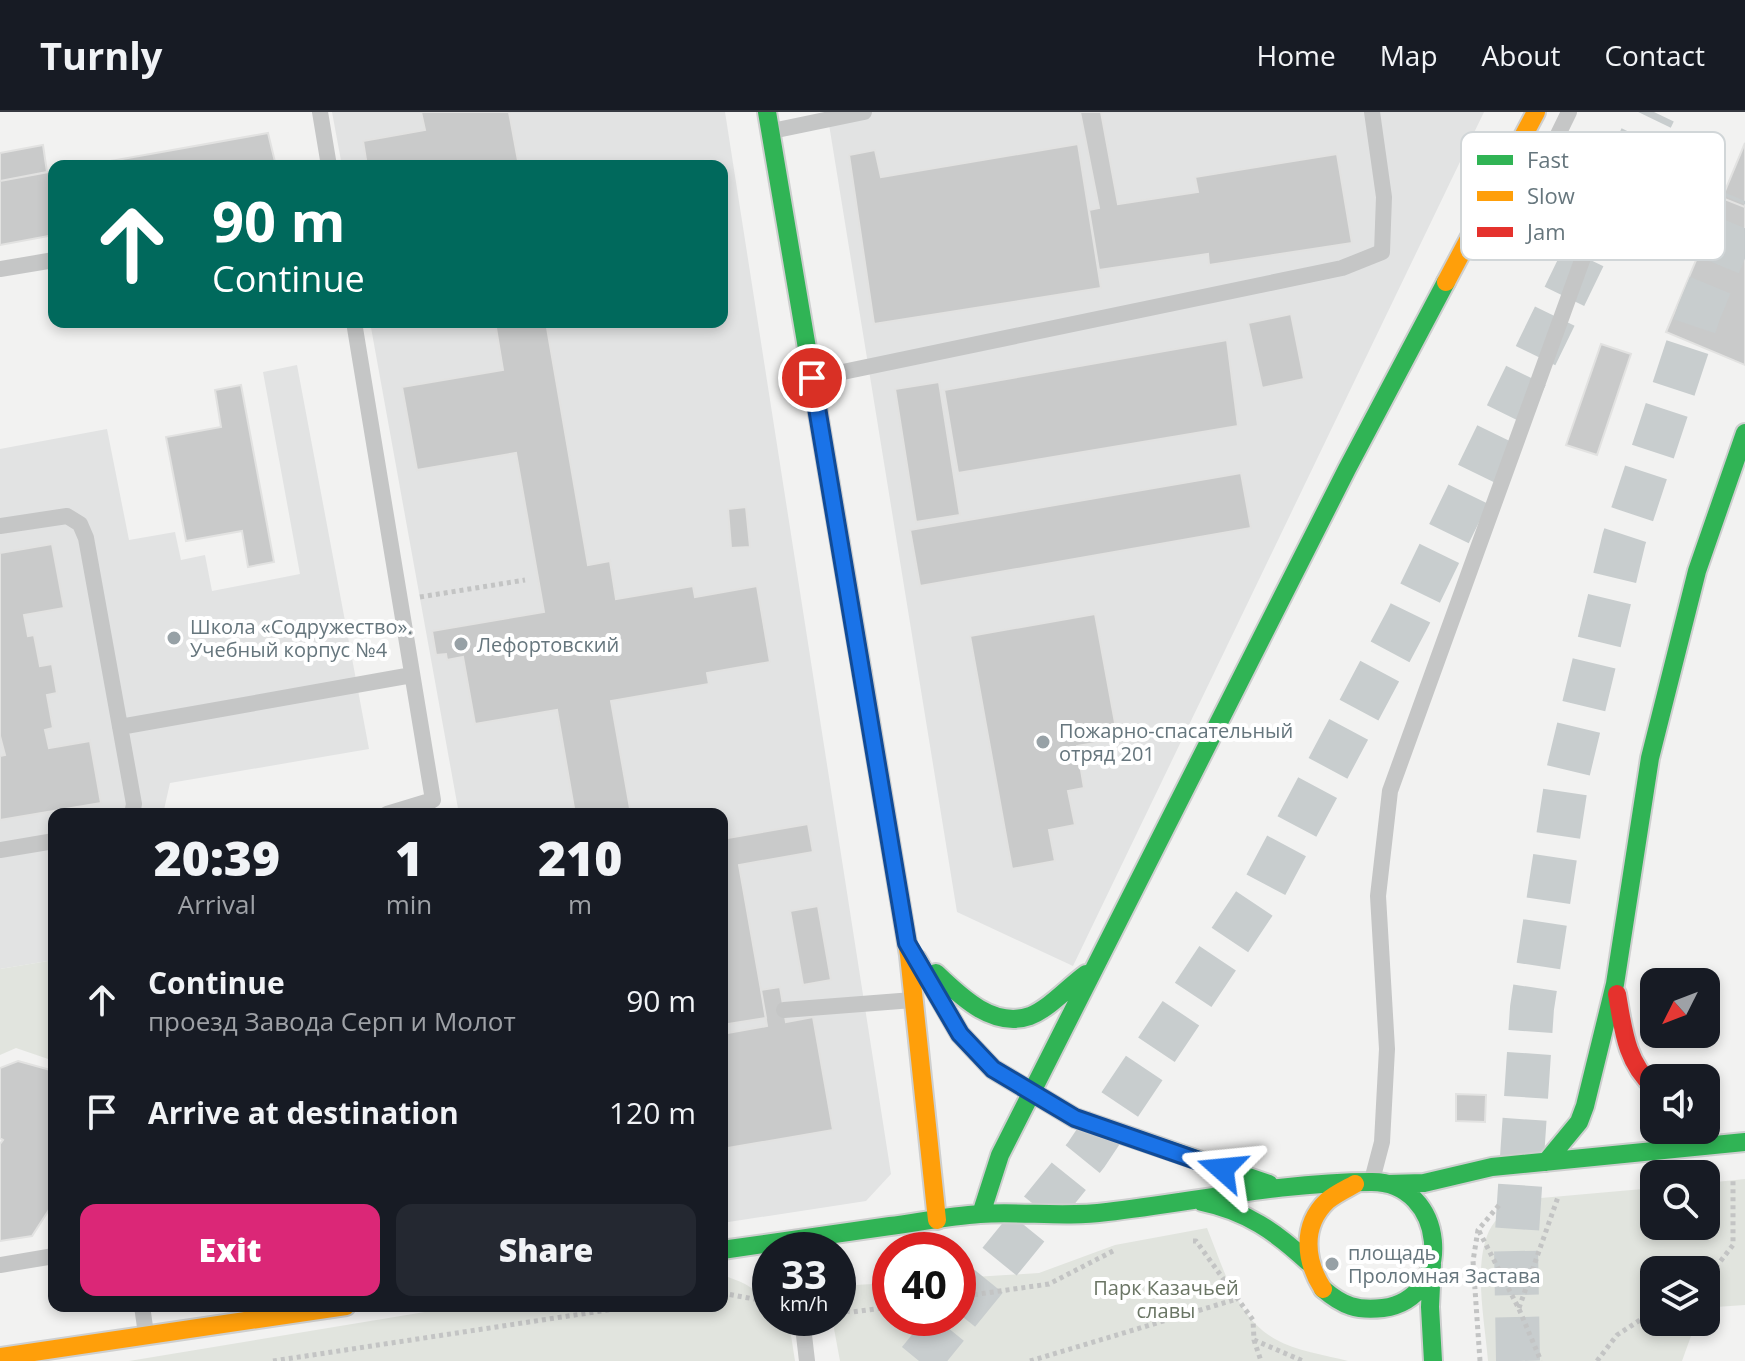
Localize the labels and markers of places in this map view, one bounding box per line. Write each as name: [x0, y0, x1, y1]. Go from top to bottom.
pin: [778, 344, 846, 412]
place label: Школа «Содружество». Учебный корпус №4: [190, 613, 413, 663]
marker: Школа «Содружество». Учебный корпус №4: [165, 629, 183, 647]
place label: Лефортовский: [477, 631, 619, 658]
marker: Лефортовский: [452, 635, 470, 653]
place label: Пожарно-спасательный отряд 201: [1059, 717, 1293, 767]
marker: Пожарно-спасательный отряд 201: [1034, 733, 1052, 751]
place label: площадь Проломная Застава: [1348, 1239, 1541, 1289]
marker: площадь Проломная Застава: [1323, 1255, 1341, 1273]

